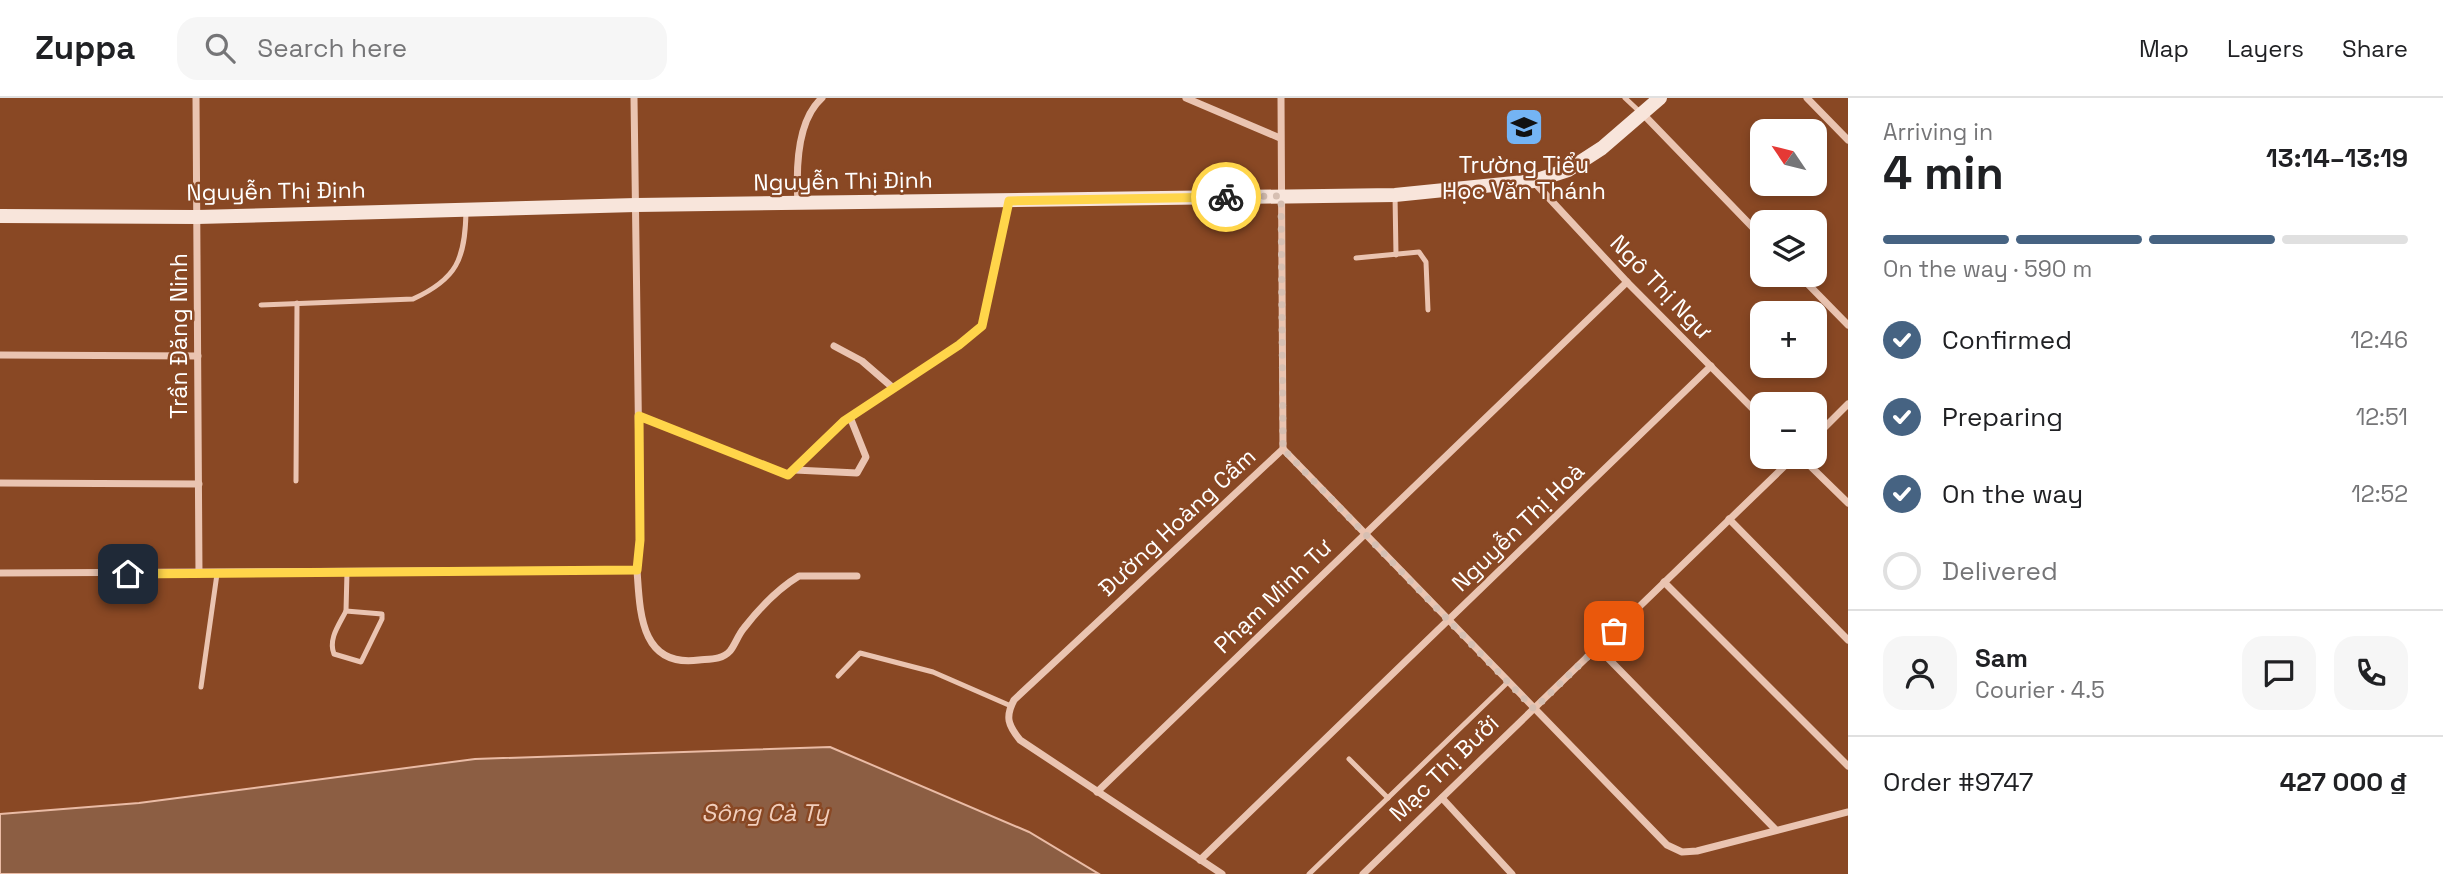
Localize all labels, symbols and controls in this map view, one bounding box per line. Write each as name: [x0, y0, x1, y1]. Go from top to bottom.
search box: [177, 17, 667, 80]
text: Zuppa: [35, 27, 135, 69]
icon: search: [201, 29, 239, 67]
text: Search here: [257, 31, 407, 65]
text: Map: [2139, 33, 2189, 64]
text: Layers: [2227, 33, 2304, 64]
text: Share: [2342, 33, 2408, 64]
school or university icon: Trường Tiểu Học Văn Thánh: [1503, 106, 1545, 148]
text: Arriving in: [1883, 117, 1993, 147]
north arrow: [1750, 119, 1827, 196]
map controls: [1750, 119, 1827, 469]
text: 13:14–13:19: [2266, 141, 2408, 175]
text: 4 min: [1883, 144, 2004, 202]
place label: Trường Tiểu Học Văn Thánh: [1442, 150, 1606, 206]
courier: [1191, 162, 1261, 232]
street label: Nguyễn Thị Định: [753, 164, 933, 198]
street label: Nguyễn Thị Định: [186, 174, 366, 208]
icon: bike: [1207, 178, 1245, 216]
button: layers: [1750, 210, 1827, 287]
street label: Ngô Thị Ngư: [1604, 228, 1718, 346]
street label: Trần Đăng Ninh: [164, 253, 194, 419]
text: On the way · 590 m: [1883, 254, 2092, 284]
button: +: [1750, 301, 1827, 378]
icon: check: [1883, 321, 1921, 359]
text: Confirmed: [1942, 323, 2072, 357]
text: 12:46: [2350, 325, 2408, 355]
button: −: [1750, 392, 1827, 469]
icon: check: [1883, 398, 1921, 436]
text: Preparing: [1942, 400, 2063, 434]
text: 12:51: [2356, 402, 2408, 432]
street label: Đường Hoàng Cầm: [1092, 441, 1262, 603]
street label: Nguyễn Thị Hoà: [1445, 456, 1591, 598]
icon: check: [1883, 475, 1921, 513]
text: On the way: [1942, 477, 2083, 511]
text: 12:52: [2351, 479, 2408, 509]
street label: Phạm Minh Tư: [1208, 532, 1338, 660]
pin: [98, 544, 158, 604]
text: Delivered: [1942, 554, 2058, 588]
icon: home: [109, 555, 147, 593]
pin: [1584, 601, 1644, 661]
icon: bag: [1595, 612, 1633, 650]
button: person: [1883, 636, 1957, 710]
button: chat: [2242, 636, 2316, 710]
button: phone: [2334, 636, 2408, 710]
text: Sam: [1975, 641, 2028, 675]
text: Courier · 4.5: [1975, 675, 2105, 705]
street label: Mạc Thị Bưởi: [1383, 708, 1505, 828]
text: Order #9747: [1883, 765, 2033, 799]
text: 427 000 ₫: [2280, 765, 2408, 799]
water label: Sông Cà Ty: [701, 797, 830, 828]

